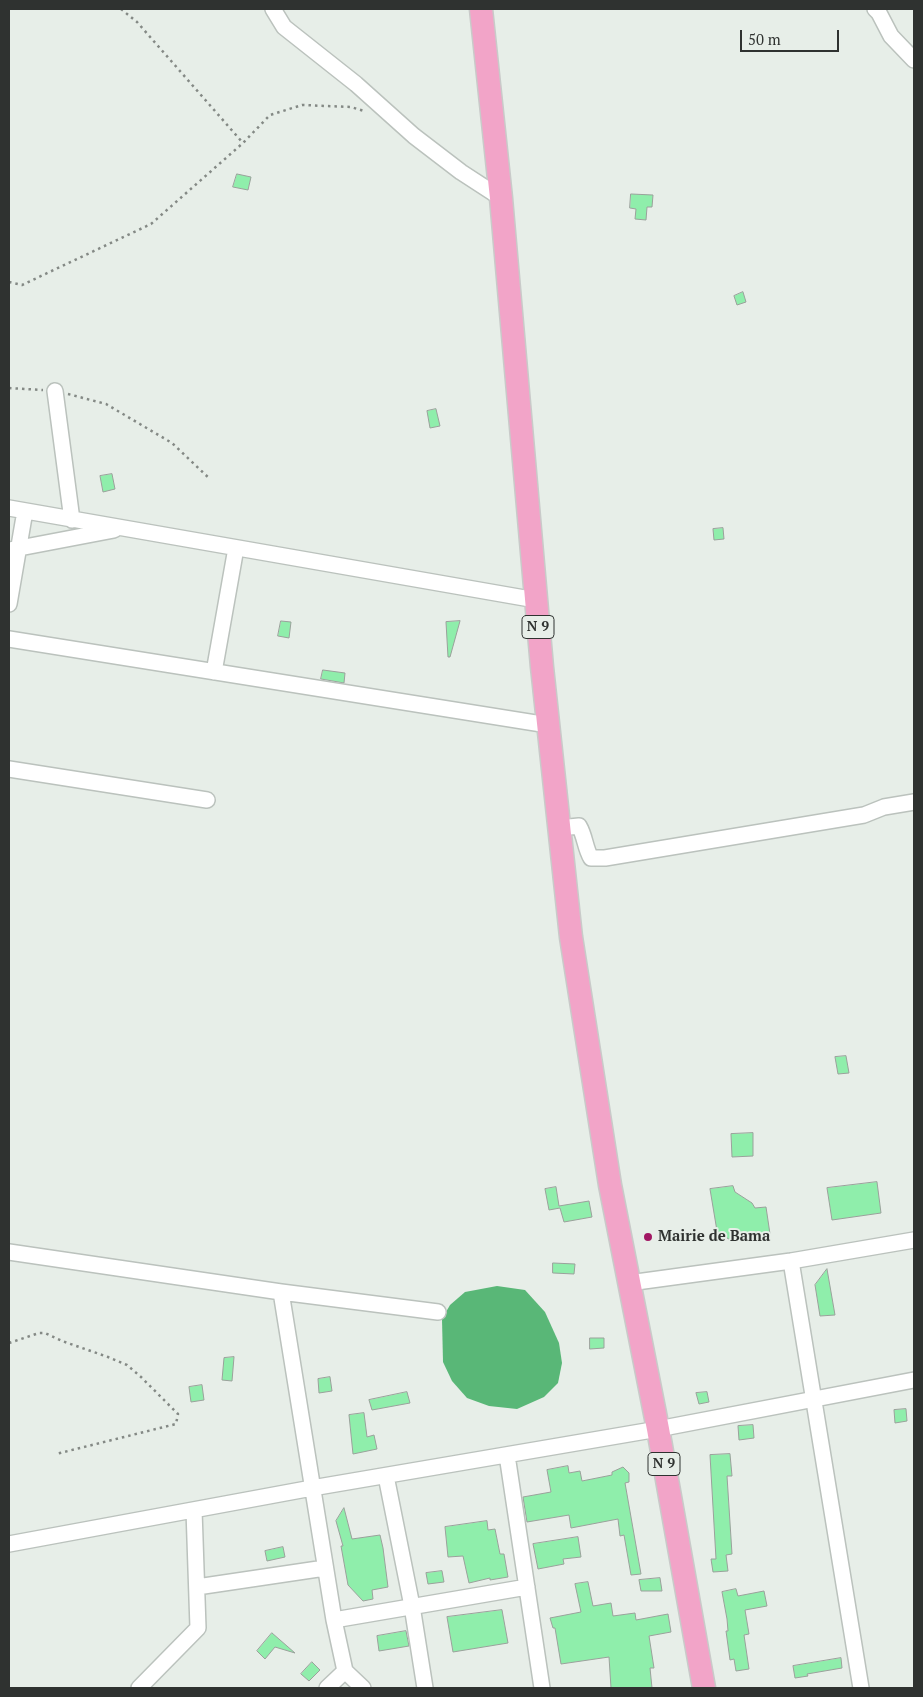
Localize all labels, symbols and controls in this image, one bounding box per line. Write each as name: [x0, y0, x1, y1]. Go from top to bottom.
scale bar: [743, 20, 842, 52]
text: 50 m: [748, 29, 781, 49]
road number: N 9: [522, 616, 554, 638]
place label: Mairie de Bama: [658, 1228, 770, 1246]
marker: Mairie de Bama: [642, 1231, 654, 1243]
road number: N 9: [648, 1452, 680, 1476]

